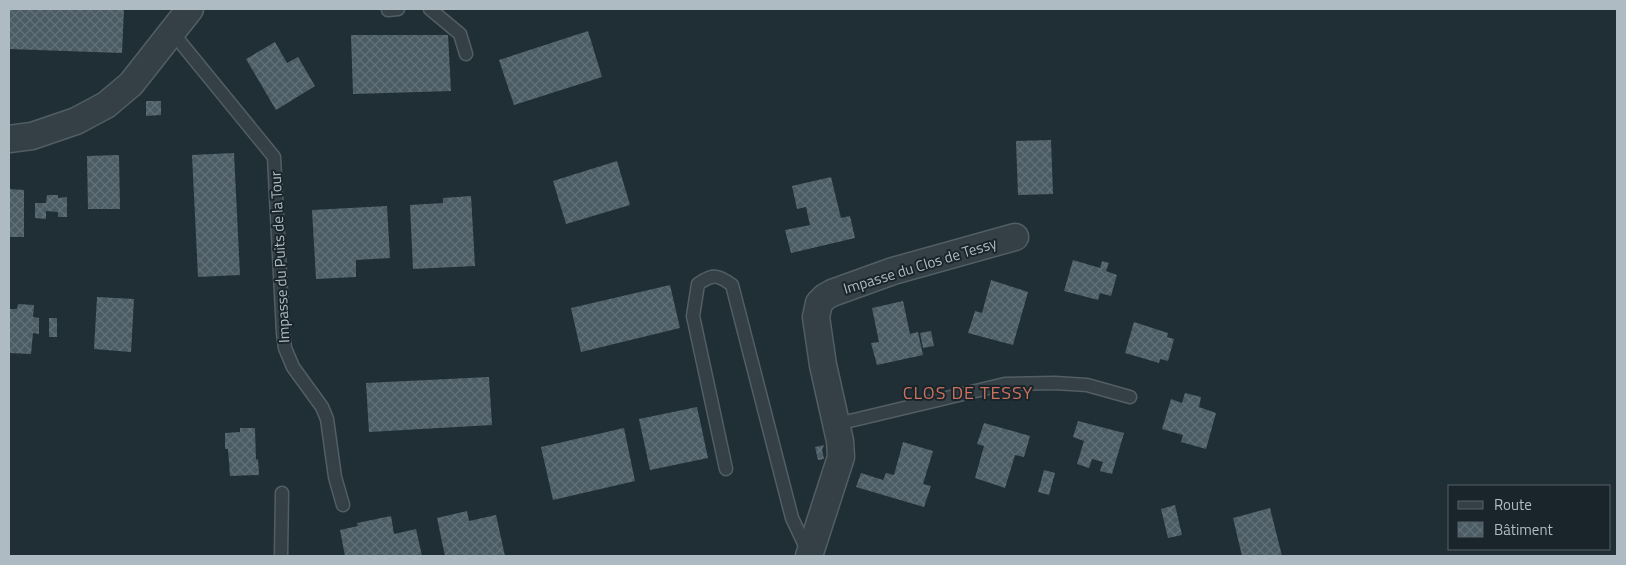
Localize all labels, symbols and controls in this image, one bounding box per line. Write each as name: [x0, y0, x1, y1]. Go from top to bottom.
street label: Impasse du Puits de la Tour: [264, 171, 295, 344]
street label: Impasse du Clos de Tessy: [840, 231, 999, 300]
district label: CLOS DE TESSY: [903, 379, 1033, 406]
legend: [1448, 485, 1611, 550]
text: Route: [1494, 493, 1532, 516]
text: Bâtiment: [1494, 518, 1553, 541]

